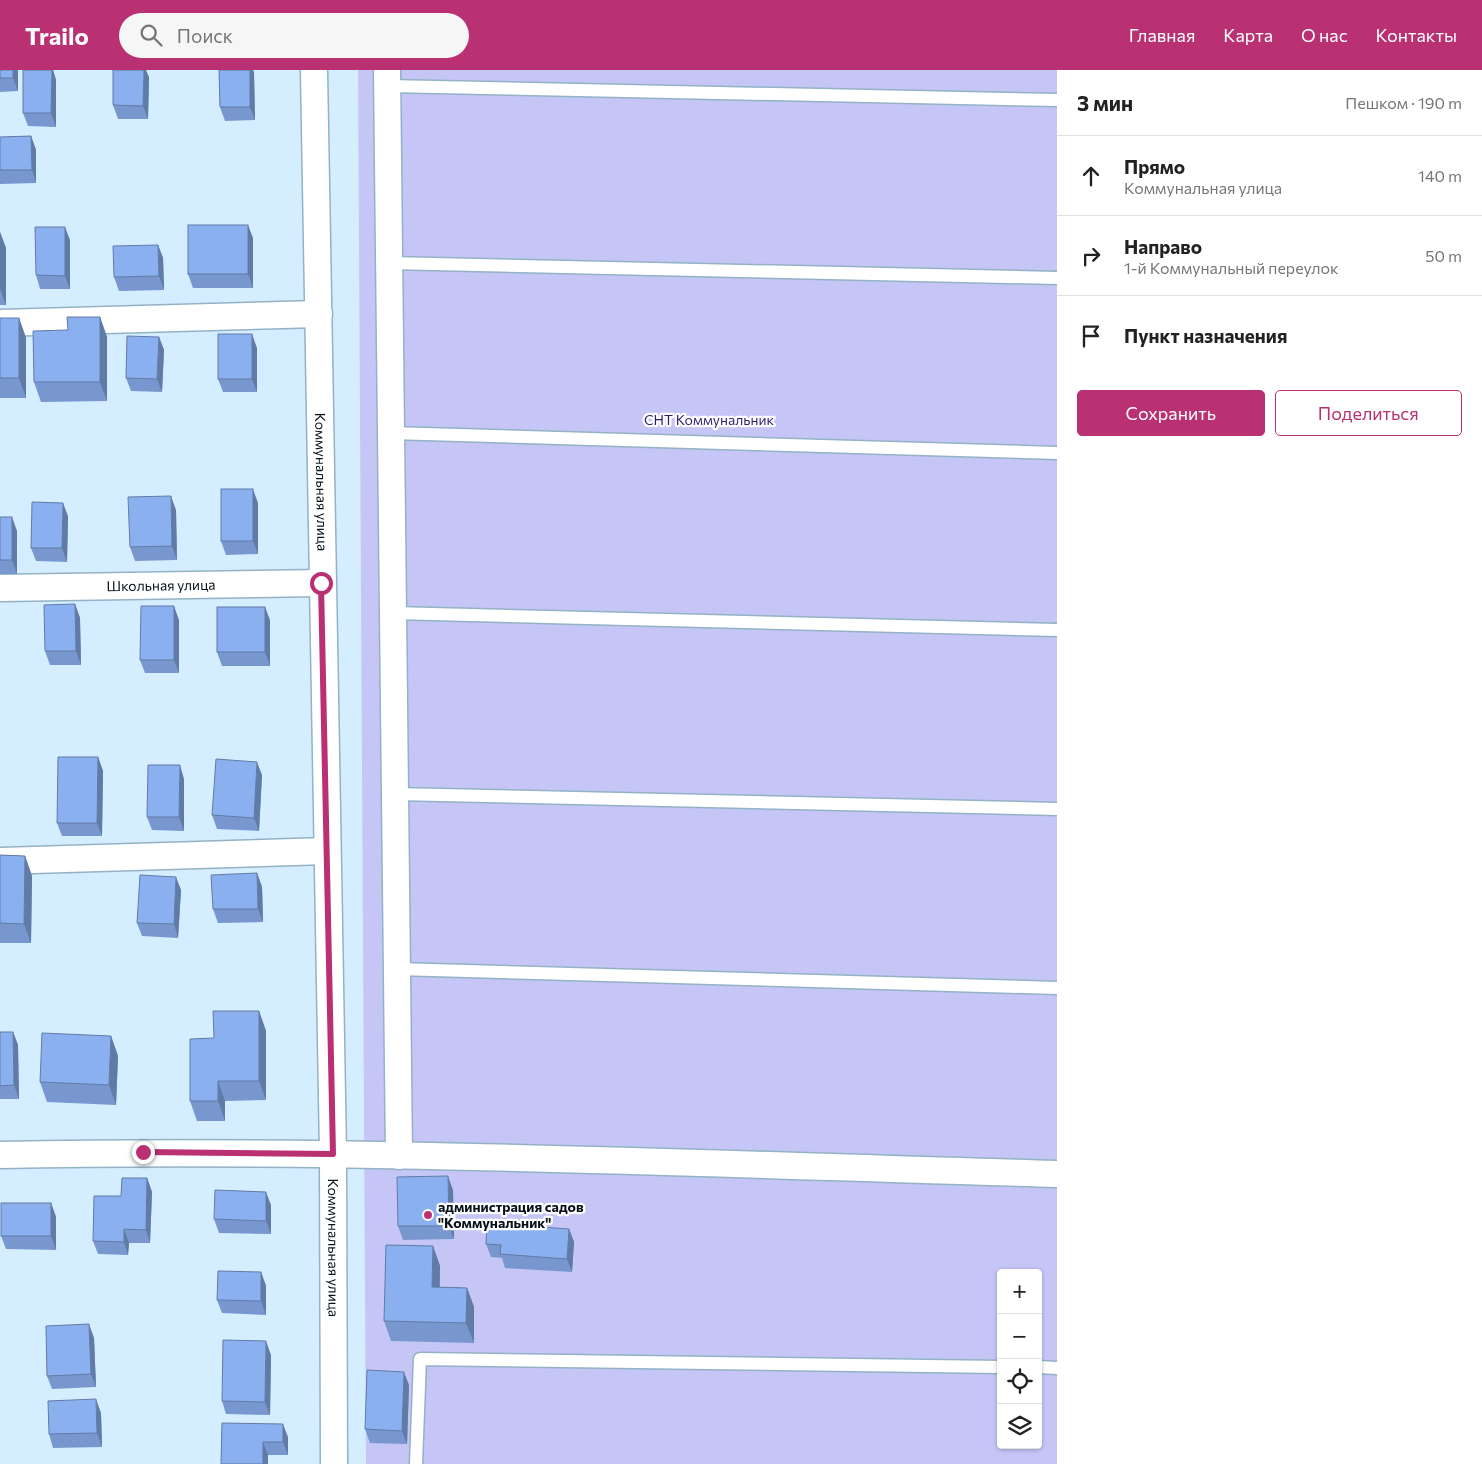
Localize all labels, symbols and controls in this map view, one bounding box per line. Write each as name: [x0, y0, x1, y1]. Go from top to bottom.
search box: [119, 13, 469, 58]
text: Trailo: [25, 21, 89, 50]
icon: search: [137, 21, 165, 49]
text: Поиск: [177, 24, 233, 47]
text: Главная: [1129, 24, 1195, 46]
text: Карта: [1223, 24, 1273, 46]
text: О нас: [1301, 24, 1348, 46]
text: Контакты: [1376, 24, 1457, 46]
text: 3 мин: [1077, 90, 1133, 115]
text: Пешком · 190 m: [1345, 93, 1462, 112]
text: Прямо: [1124, 155, 1185, 178]
icon: ahead: [1077, 162, 1105, 190]
text: 140 m: [1418, 166, 1462, 185]
text: Коммунальная улица: [1124, 178, 1282, 197]
text: Направо: [1124, 235, 1202, 258]
icon: right: [1077, 242, 1105, 270]
text: 50 m: [1425, 246, 1462, 265]
text: 1-й Коммунальный переулок: [1124, 258, 1339, 277]
icon: arrive: [1077, 322, 1105, 350]
text: Пункт назначения: [1124, 324, 1287, 347]
button: Сохранить: [1077, 390, 1265, 436]
button: Поделиться: [1275, 390, 1462, 436]
park label: СНТ Коммунальник: [644, 411, 775, 428]
street label: Коммунальная улица: [312, 413, 331, 551]
route start: [310, 572, 333, 595]
street label: Школьная улица: [106, 576, 216, 594]
route end: [132, 1141, 155, 1164]
street label: Коммунальная улица: [325, 1179, 343, 1317]
place label: администрация садов "Коммунальник": [438, 1198, 584, 1231]
marker: администрация садов "Коммунальник": [422, 1209, 434, 1221]
map controls: [997, 1269, 1042, 1449]
button: +: [997, 1269, 1042, 1314]
button: −: [997, 1314, 1042, 1359]
button: locate: [997, 1359, 1042, 1404]
button: layers: [997, 1404, 1042, 1449]

